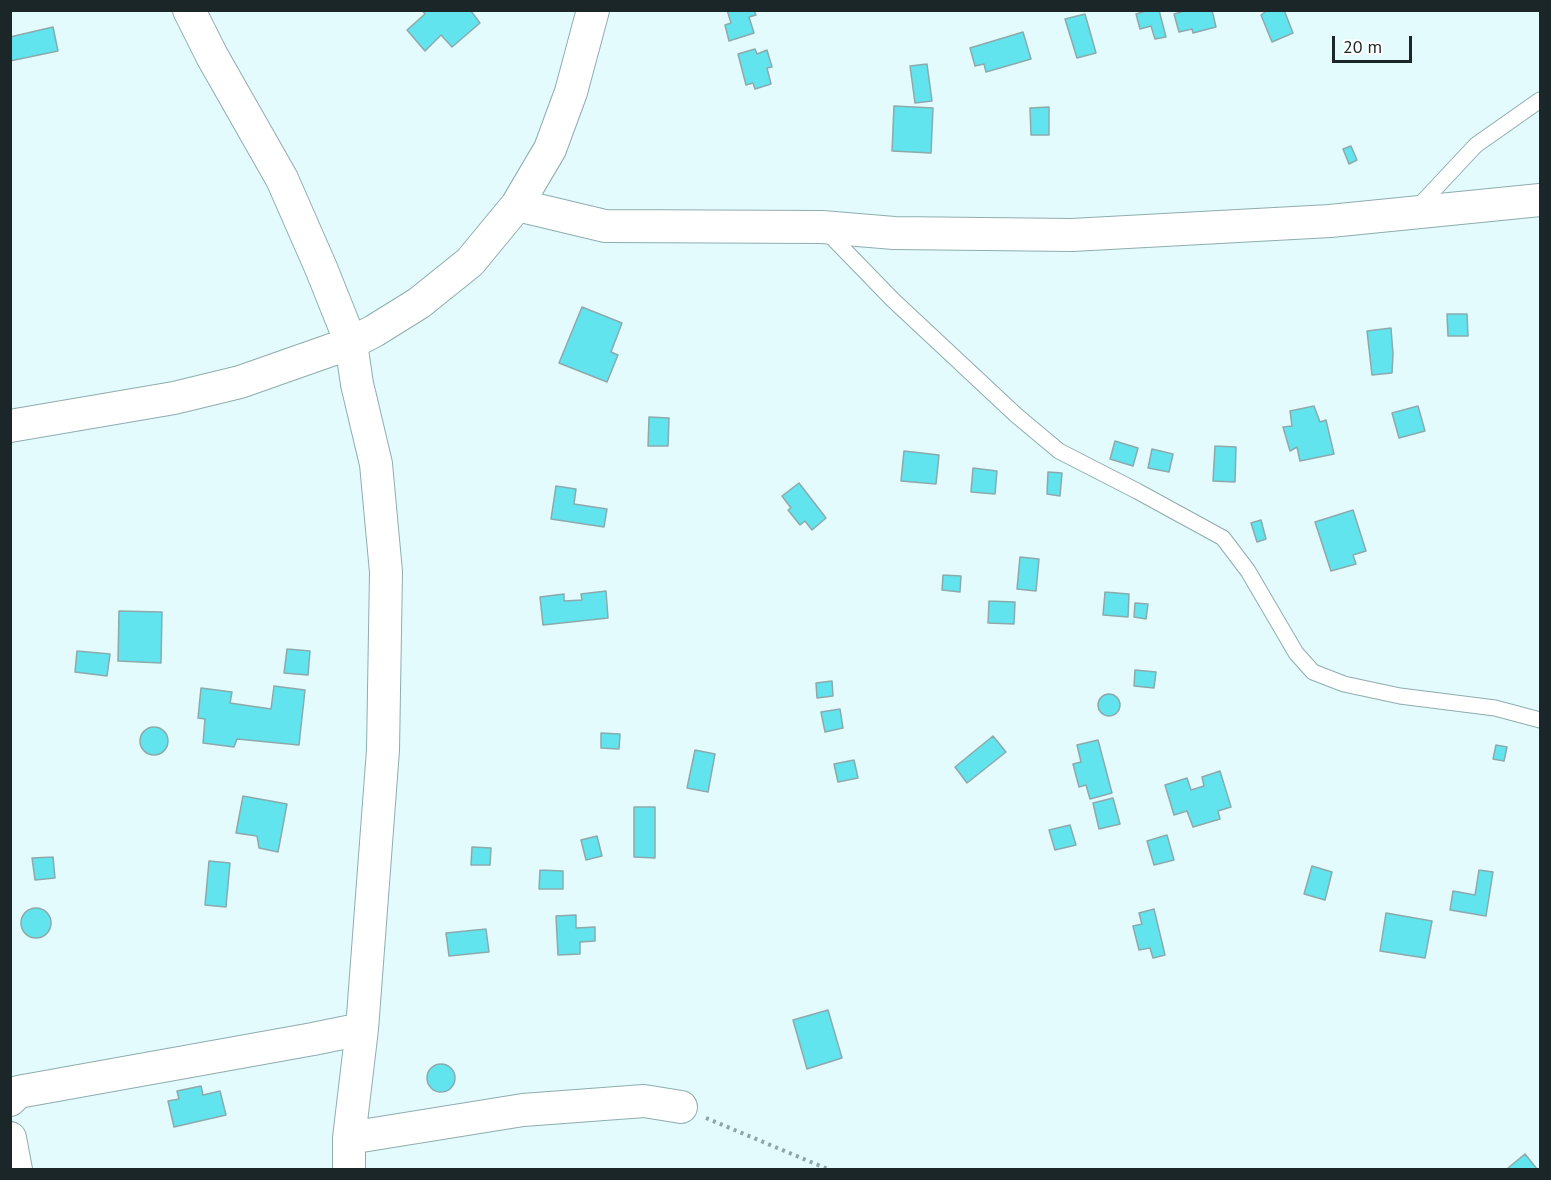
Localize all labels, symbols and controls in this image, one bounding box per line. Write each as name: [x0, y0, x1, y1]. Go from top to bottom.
scale bar: [1335, 24, 1414, 62]
text: 20 m: [1343, 35, 1382, 58]

